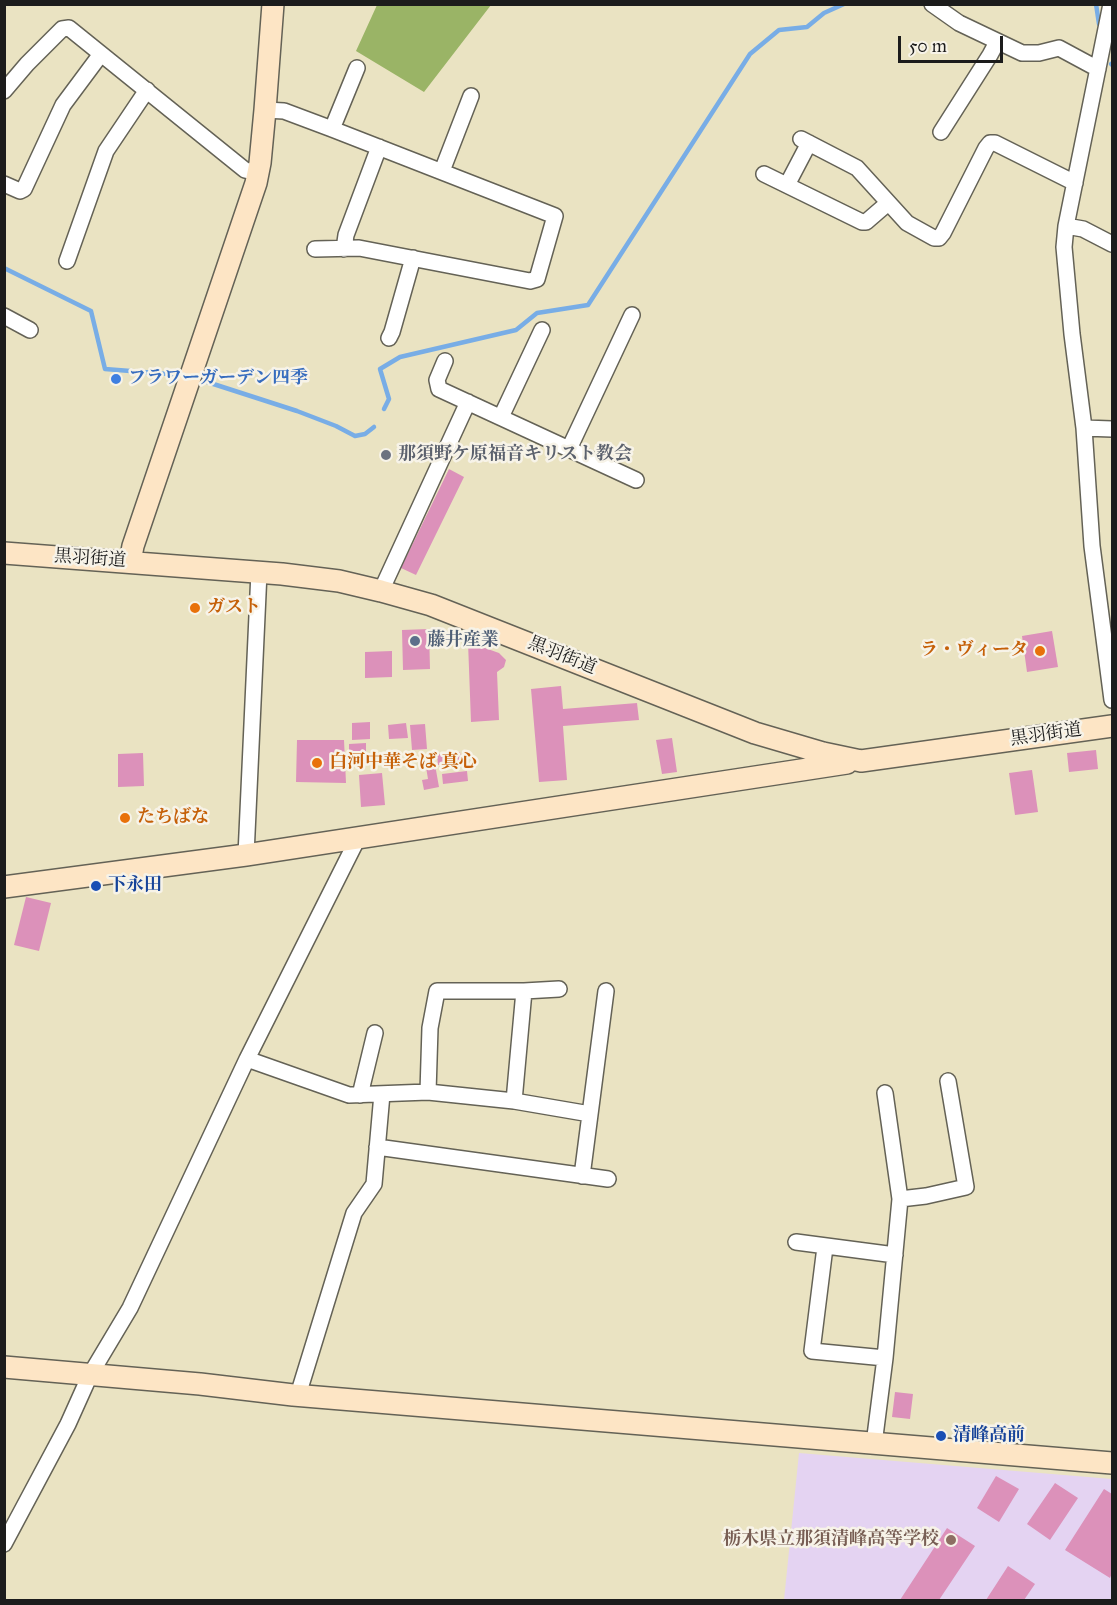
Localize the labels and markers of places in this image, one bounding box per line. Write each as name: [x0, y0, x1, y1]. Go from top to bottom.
place label: フラワーガーデン四季: [128, 368, 308, 390]
marker: フラワーガーデン四季: [109, 372, 123, 386]
place label: 那須野ケ原福音キリスト教会: [398, 444, 632, 466]
marker: 那須野ケ原福音キリスト教会: [379, 448, 393, 462]
place label: ガスト: [207, 597, 261, 619]
marker: ガスト: [188, 601, 202, 615]
place label: 藤井産業: [427, 630, 499, 652]
marker: 藤井産業: [408, 634, 422, 648]
place label: ラ・ヴィータ: [920, 640, 1028, 662]
marker: ラ・ヴィータ: [1033, 644, 1047, 658]
place label: 白河中華そば 真心: [329, 752, 477, 774]
marker: 白河中華そば 真心: [310, 756, 324, 770]
place label: たちばな: [137, 807, 209, 829]
marker: たちばな: [118, 811, 132, 825]
place label: 下永田: [108, 875, 162, 897]
marker: 下永田: [89, 879, 103, 893]
place label: 清峰高前: [953, 1425, 1025, 1447]
marker: 清峰高前: [934, 1429, 948, 1443]
place label: 栃木県立那須清峰高等学校: [723, 1529, 939, 1551]
marker: 栃木県立那須清峰高等学校: [944, 1533, 958, 1547]

